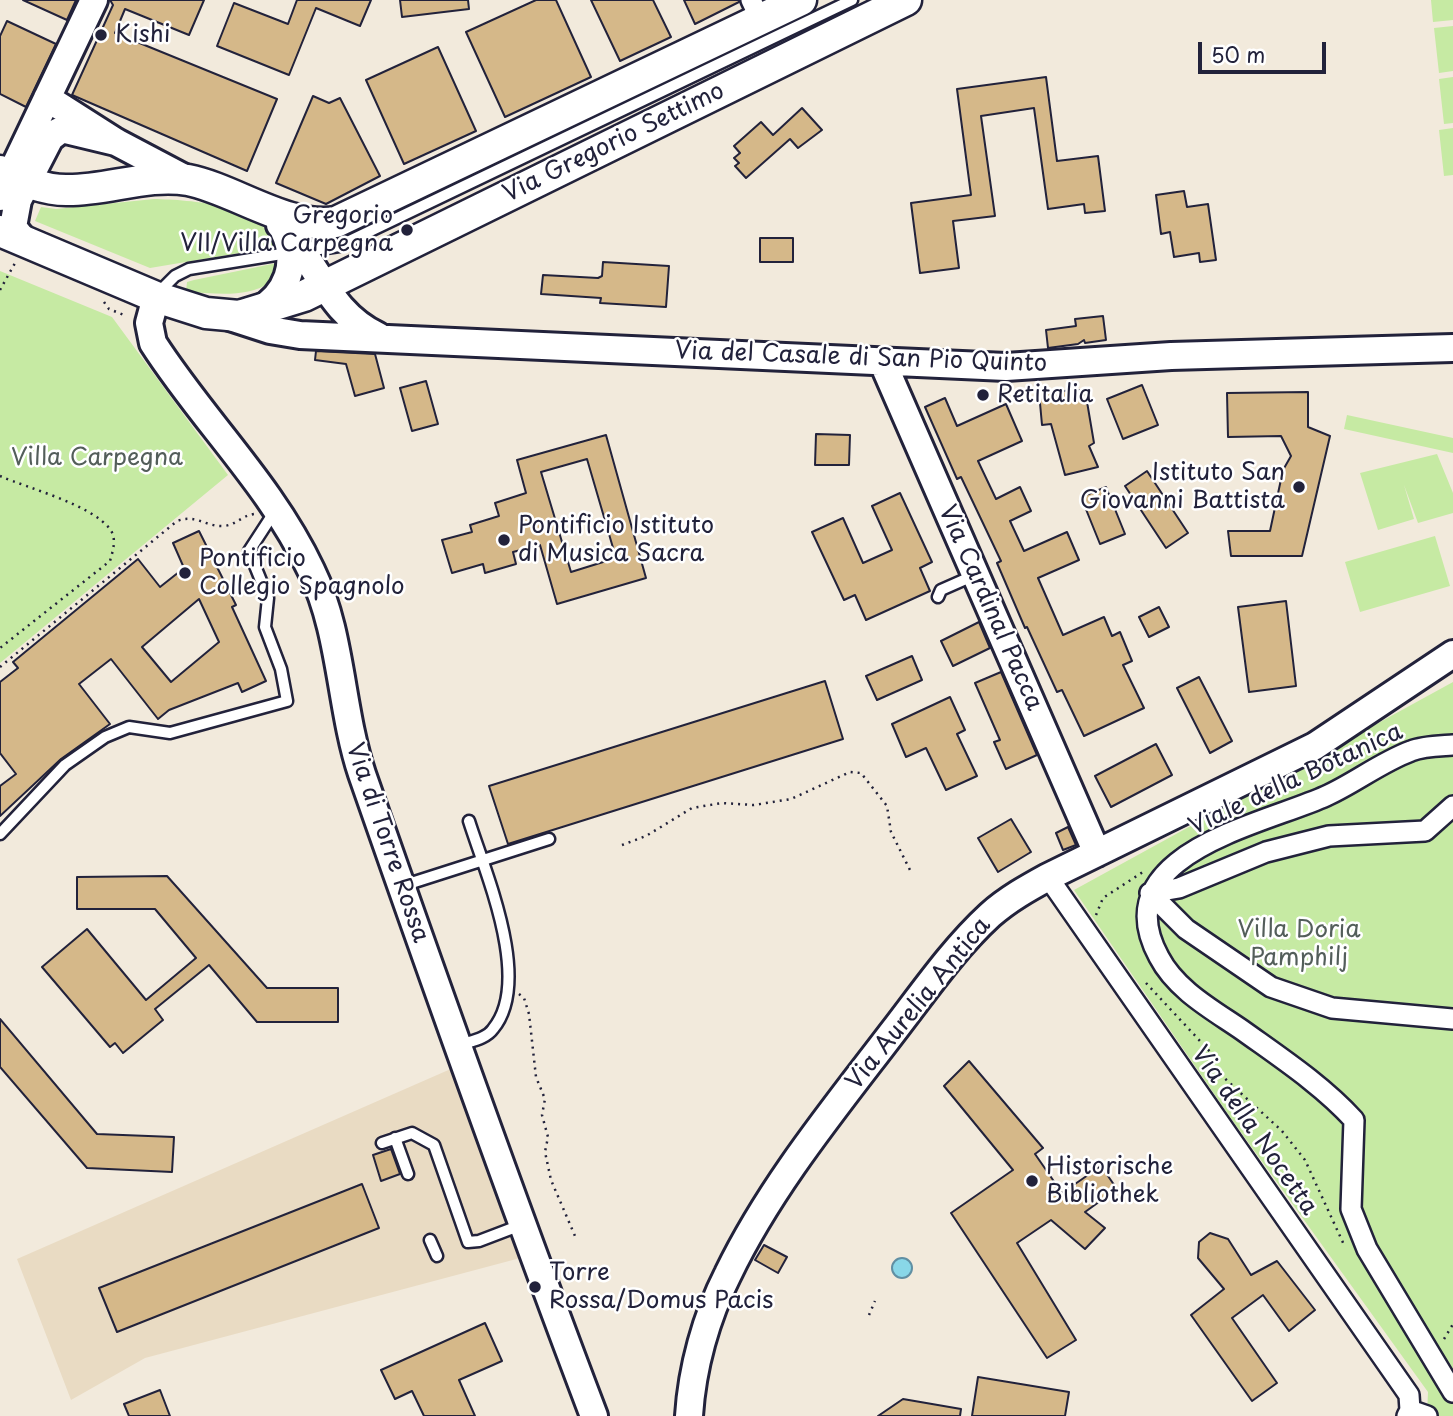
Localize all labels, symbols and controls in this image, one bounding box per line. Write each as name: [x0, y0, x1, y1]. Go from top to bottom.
place label: Kishi: [115, 21, 170, 49]
marker: Kishi: [93, 27, 109, 43]
scale bar: [1201, 28, 1329, 72]
text: 50 m: [1211, 38, 1265, 70]
street label: Via Gregorio Settimo: [499, 77, 729, 209]
place label: Gregorio VII/Villa Carpegna: [180, 202, 393, 258]
marker: Gregorio VII/Villa Carpegna: [399, 222, 415, 238]
street label: Via del Casale di San Pio Quinto: [675, 337, 1047, 379]
place label: Retitalia: [997, 381, 1093, 409]
marker: Retitalia: [975, 387, 991, 403]
park label: Villa Carpegna: [11, 444, 183, 472]
place label: Istituto San Giovanni Battista: [1080, 459, 1285, 515]
marker: Istituto San Giovanni Battista: [1291, 479, 1307, 495]
street label: Via Cardinal Pacca: [932, 501, 1048, 715]
place label: Pontificio Istituto di Musica Sacra: [518, 512, 714, 568]
marker: Pontificio Istituto di Musica Sacra: [496, 532, 512, 548]
place label: Pontificio Collegio Spagnolo: [199, 545, 405, 601]
marker: Pontificio Collegio Spagnolo: [177, 565, 193, 581]
street label: Viale della Botanica: [1185, 718, 1407, 842]
street label: Via di Torre Rossa: [339, 739, 435, 947]
street label: Via Aurelia Antica: [841, 912, 997, 1096]
park label: Villa Doria Pamphilj: [1237, 916, 1361, 972]
street label: Via della Nocetta: [1185, 1041, 1323, 1221]
place label: Historische Bibliothek: [1046, 1153, 1173, 1209]
marker: Historische Bibliothek: [1024, 1173, 1040, 1189]
place label: Torre Rossa/Domus Pacis: [549, 1259, 773, 1315]
marker: Torre Rossa/Domus Pacis: [527, 1279, 543, 1295]

